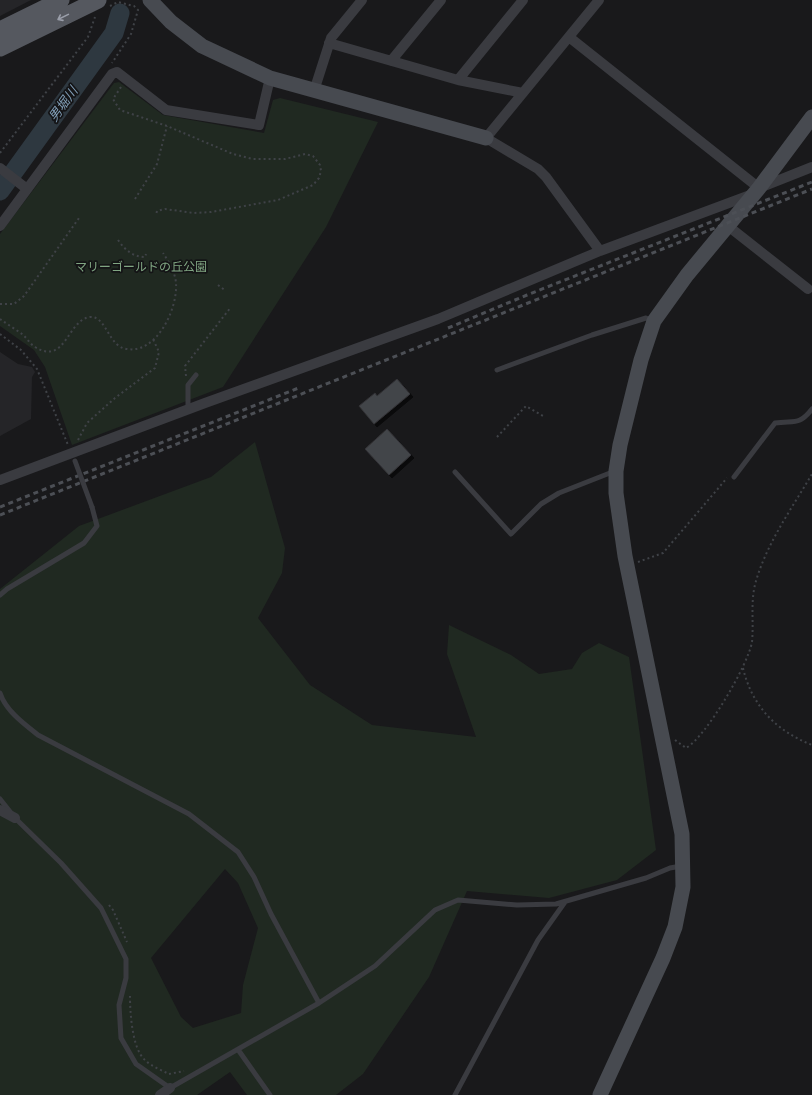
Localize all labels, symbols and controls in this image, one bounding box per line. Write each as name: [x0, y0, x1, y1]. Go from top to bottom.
one-way arrow: [57, 14, 69, 21]
water label: 男堀川: [45, 82, 82, 124]
park label: マリーゴールドの丘公園: [75, 260, 207, 274]

